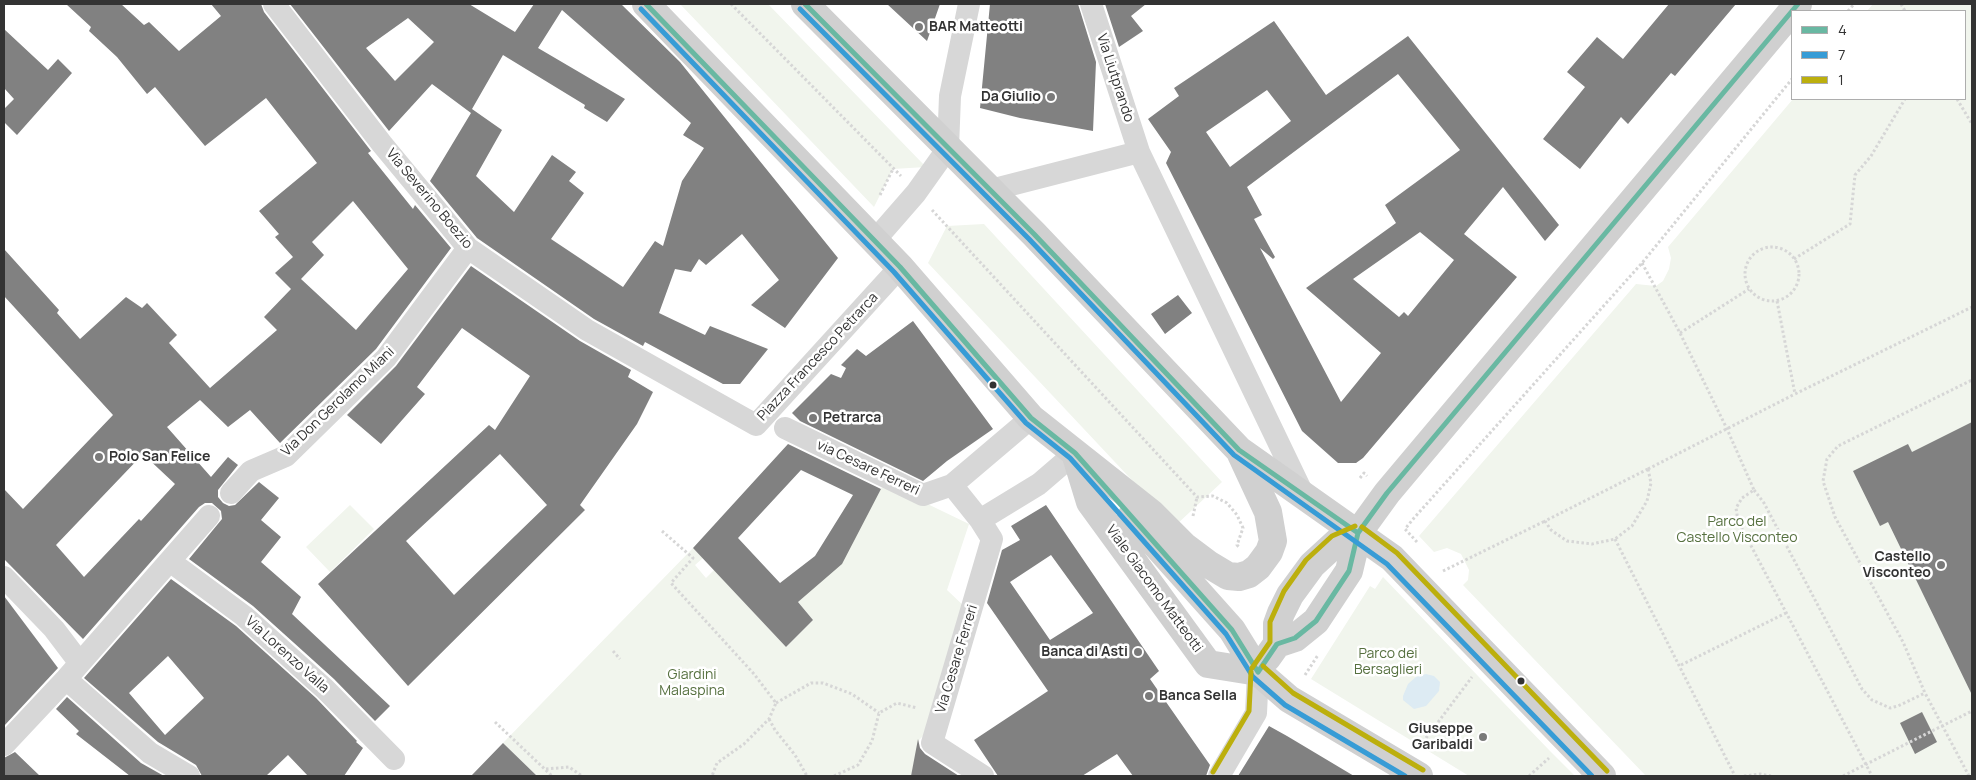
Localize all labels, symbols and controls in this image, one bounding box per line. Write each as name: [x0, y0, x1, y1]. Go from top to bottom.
legend: [1791, 10, 1966, 100]
place label: BAR Matteotti: [929, 19, 1023, 35]
text: 4: [1838, 19, 1847, 40]
marker: BAR Matteotti: [913, 21, 925, 33]
street label: Via Liutprando: [1093, 32, 1137, 124]
text: 7: [1838, 44, 1846, 65]
text: 1: [1838, 69, 1844, 90]
place label: Da Giulio: [981, 89, 1041, 105]
marker: Da Giulio: [1045, 91, 1057, 103]
street label: Via Severino Boezio: [382, 146, 476, 252]
street label: Piazza Francesco Petrarca: [754, 289, 882, 425]
street label: Via Don Gerolamo Miani: [278, 344, 398, 460]
unlabelled marker: [988, 380, 998, 390]
place label: Petrarca: [823, 410, 881, 426]
marker: Petrarca: [807, 412, 819, 424]
street label: via Cesare Ferreri: [814, 437, 922, 499]
place label: Polo San Felice: [109, 449, 210, 465]
marker: Polo San Felice: [93, 451, 105, 463]
park label: Parco del Castello Visconteo: [1677, 514, 1797, 546]
street label: Viale Giacomo Matteotti: [1102, 522, 1206, 656]
place label: Castello Visconteo: [1863, 549, 1931, 582]
marker: Castello Visconteo: [1935, 559, 1947, 571]
street label: Via Cesare Ferreri: [932, 603, 982, 715]
street label: Via Lorenzo Valla: [242, 613, 332, 697]
place label: Banca di Asti: [1041, 644, 1128, 660]
marker: Banca di Asti: [1132, 646, 1144, 658]
park label: Parco dei Bersaglieri: [1354, 646, 1422, 679]
park label: Giardini Malaspina: [659, 667, 725, 700]
unlabelled marker: [1516, 676, 1526, 686]
place label: Banca Sella: [1159, 688, 1237, 704]
marker: Banca Sella: [1143, 690, 1155, 702]
place label: Giuseppe Garibaldi: [1409, 721, 1473, 754]
marker: Giuseppe Garibaldi: [1477, 731, 1489, 743]

